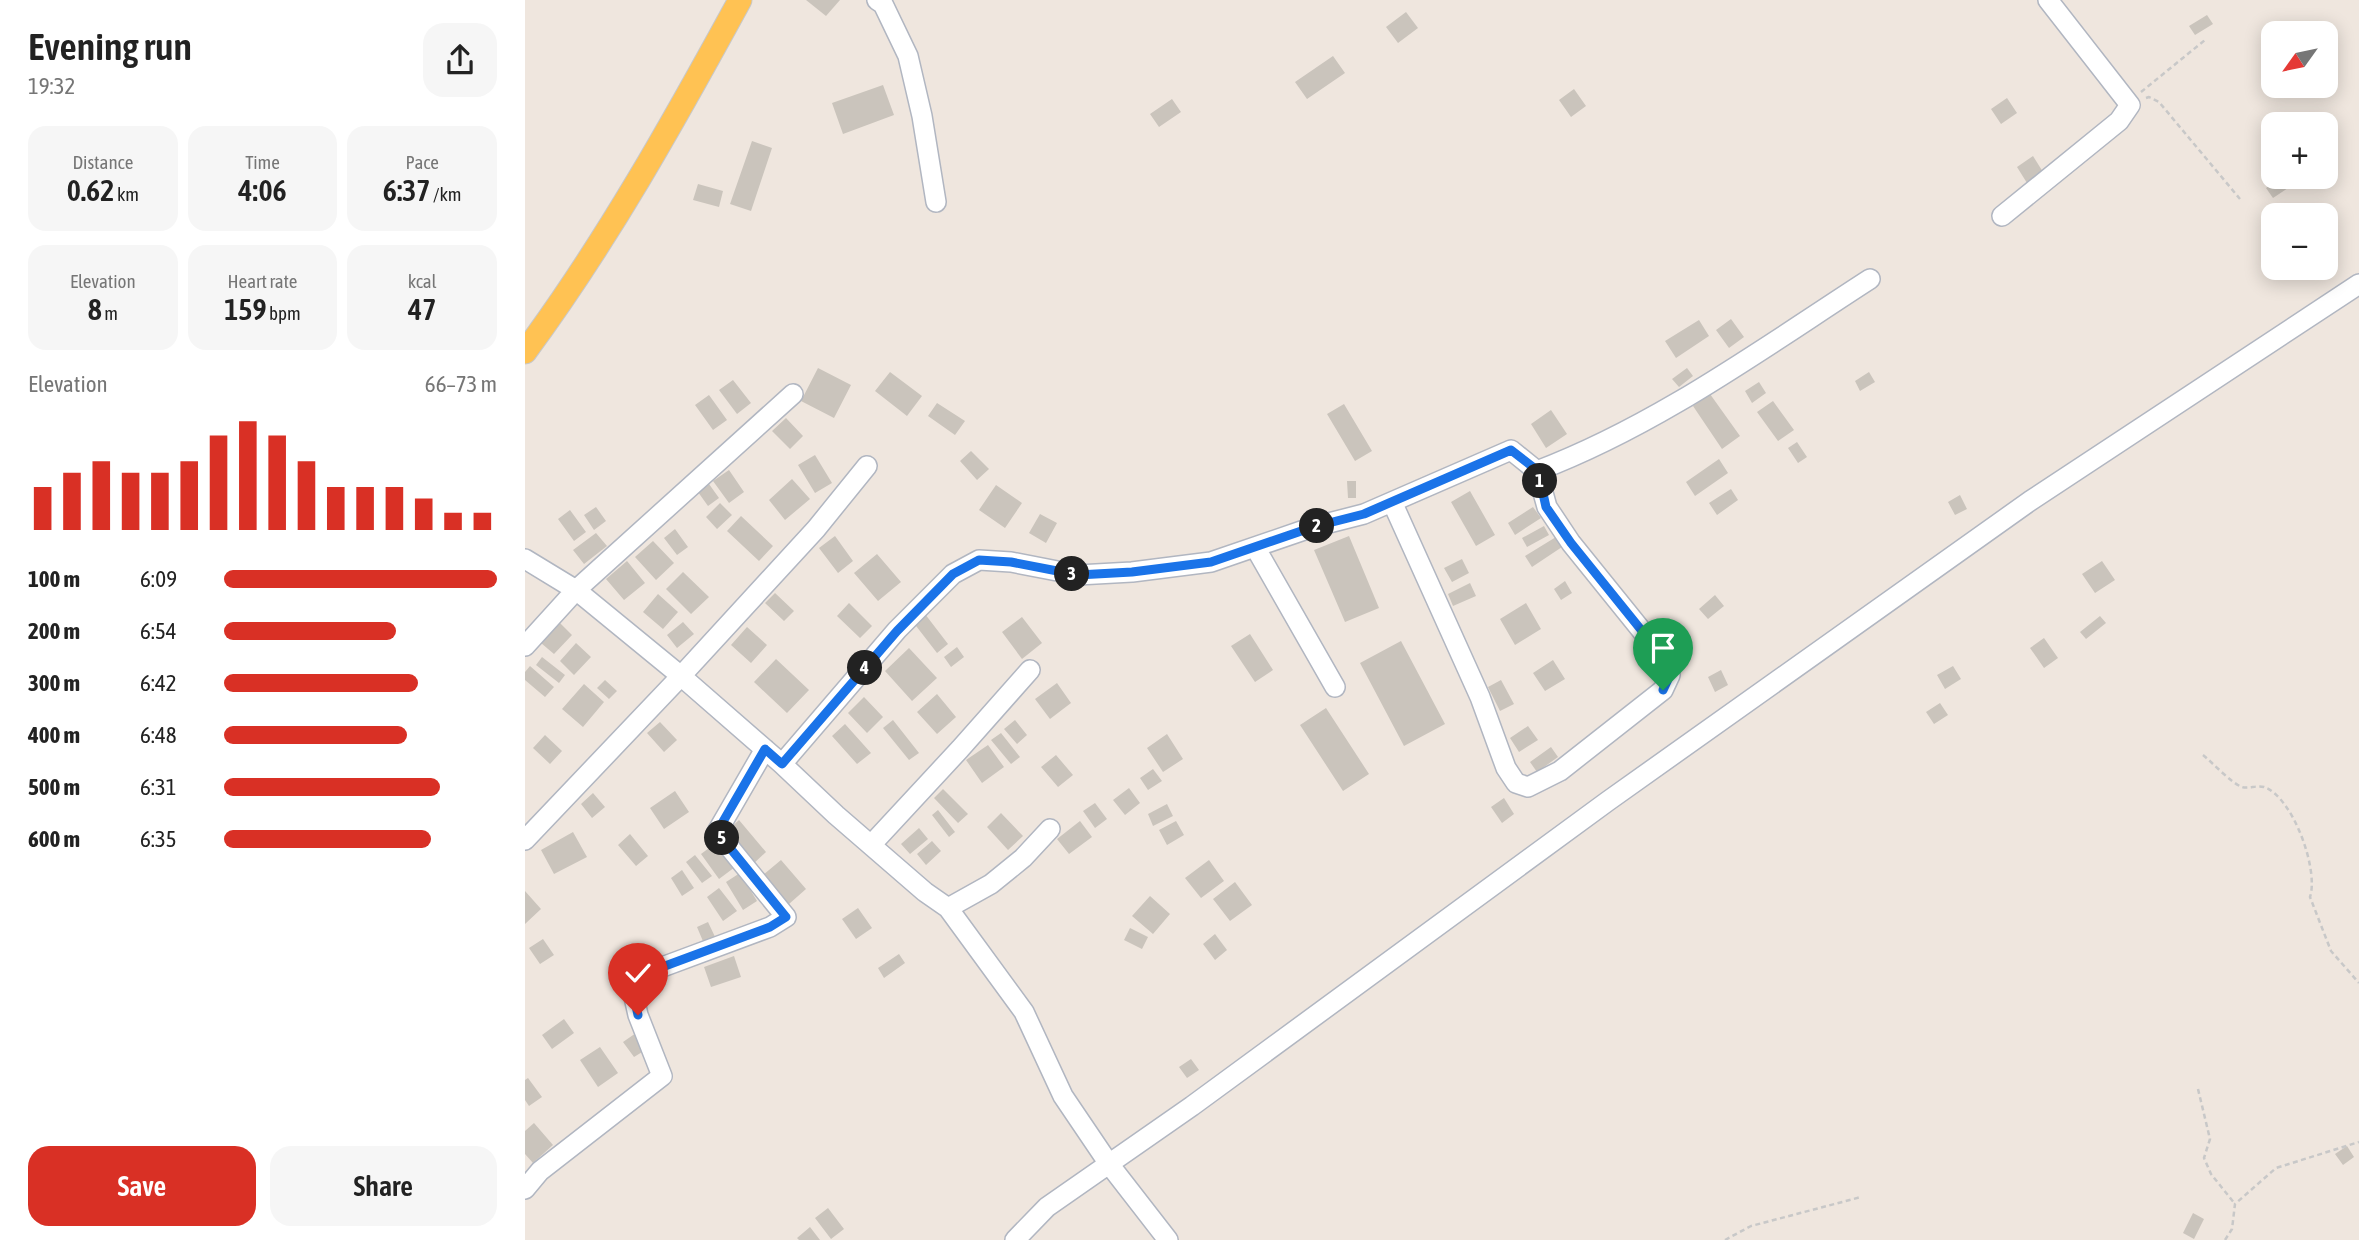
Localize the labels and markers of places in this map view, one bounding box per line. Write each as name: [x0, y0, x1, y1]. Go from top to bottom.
pin: 1: [1523, 463, 1557, 498]
pin: 2: [1299, 508, 1335, 544]
pin: 3: [1055, 556, 1089, 592]
pin: [1633, 618, 1693, 690]
pin: 4: [847, 650, 883, 686]
pin: 5: [705, 820, 739, 856]
pin: [608, 943, 668, 1015]

